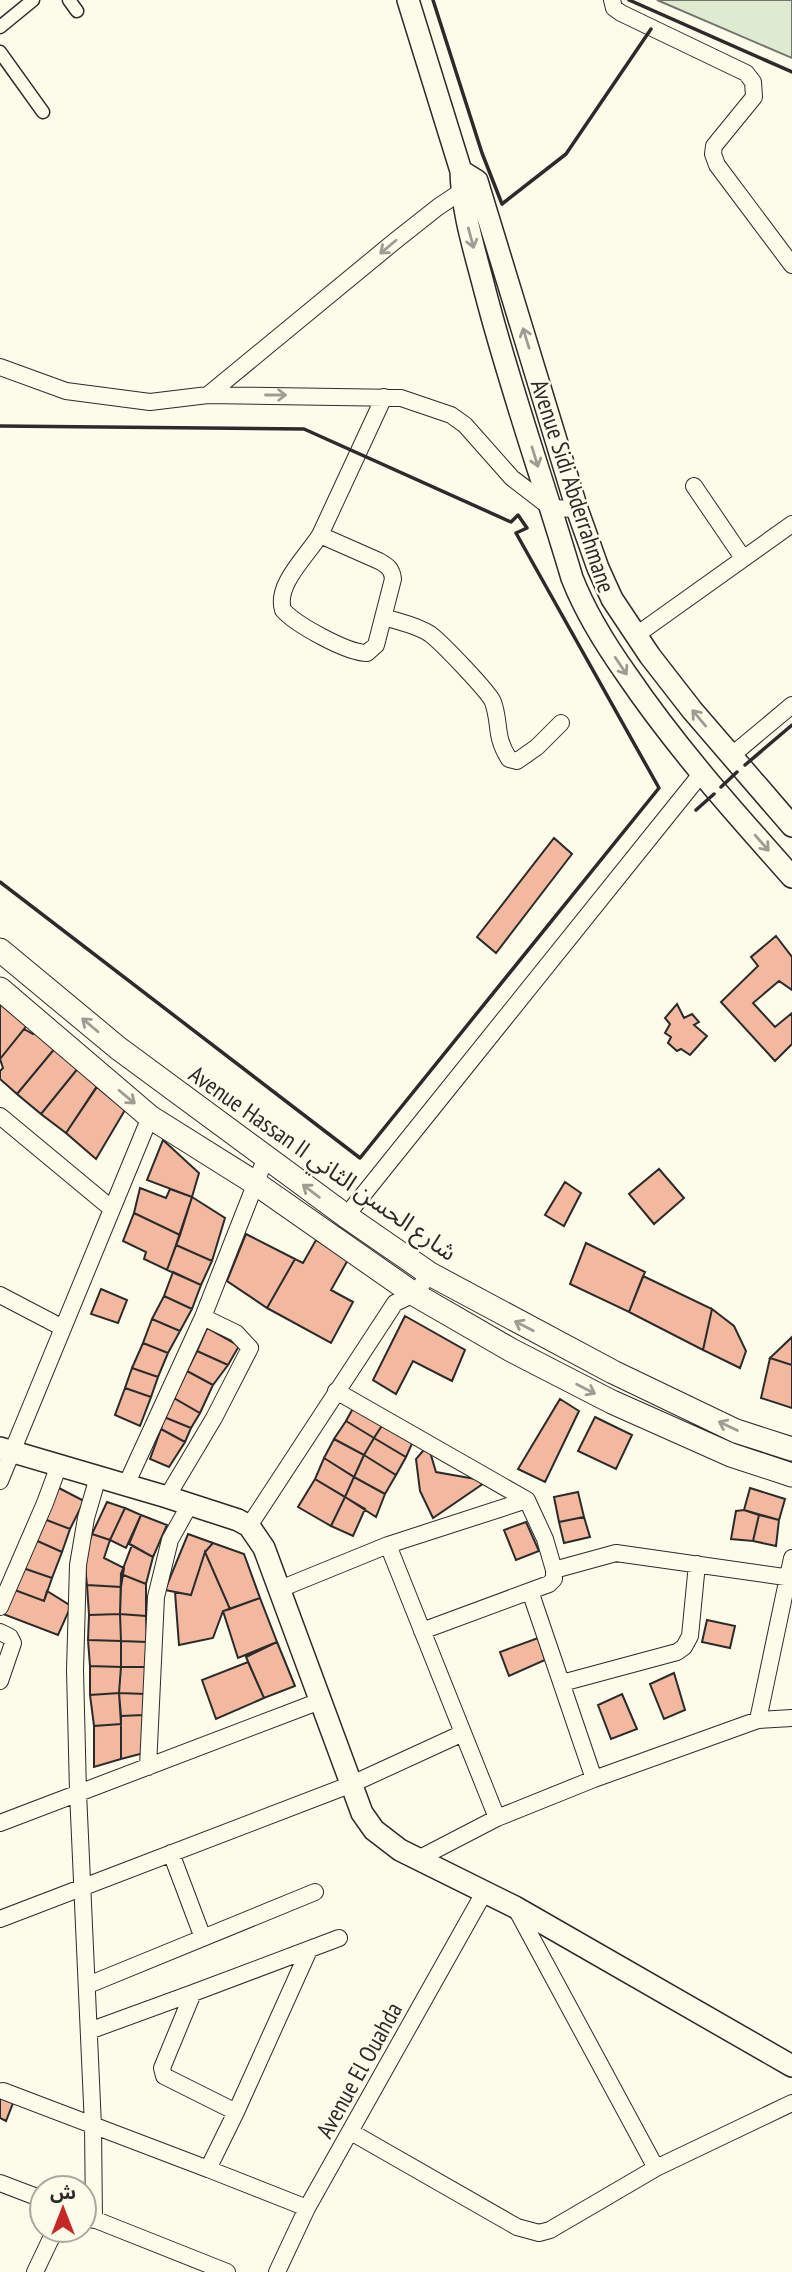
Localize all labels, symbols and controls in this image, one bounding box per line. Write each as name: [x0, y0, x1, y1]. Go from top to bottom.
one-way arrow: [465, 227, 478, 249]
one-way arrow: [379, 239, 397, 254]
one-way arrow: [519, 327, 532, 349]
street label: Avenue Sidi Abderrahmane: [524, 375, 622, 597]
one-way arrow: [264, 388, 287, 402]
one-way arrow: [530, 445, 542, 467]
one-way arrow: [613, 656, 628, 675]
one-way arrow: [691, 710, 707, 728]
one-way arrow: [754, 834, 770, 852]
one-way arrow: [82, 1017, 100, 1033]
street label: Avenue Hassan II شارع الحسن الثاني: [181, 1059, 463, 1270]
one-way arrow: [117, 1089, 135, 1105]
one-way arrow: [302, 1183, 321, 1198]
one-way arrow: [514, 1318, 534, 1332]
one-way arrow: [576, 1383, 596, 1397]
one-way arrow: [718, 1419, 739, 1432]
street label: Avenue El Ouahda: [309, 1997, 409, 2143]
north arrow: [28, 2174, 98, 2244]
text: ش: [50, 2180, 76, 2204]

